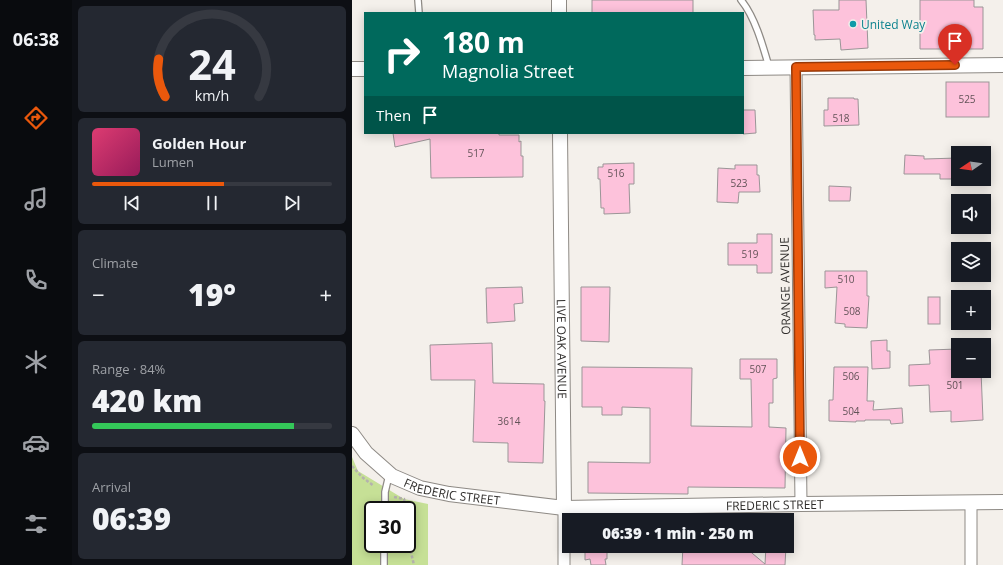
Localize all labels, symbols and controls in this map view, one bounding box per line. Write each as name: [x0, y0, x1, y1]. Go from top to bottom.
place label: United Way: [861, 16, 926, 33]
marker: United Way: [848, 19, 858, 29]
text: 180 m: [442, 23, 525, 61]
pin: [938, 24, 972, 65]
text: 06:38: [13, 27, 59, 51]
icon: right: [376, 28, 428, 80]
icon: arrive: [944, 30, 966, 52]
text: 24: [188, 36, 236, 92]
text: Magnolia Street: [442, 59, 574, 83]
text: km/h: [195, 85, 229, 104]
house number: 525: [958, 92, 976, 106]
icon: directions: [22, 104, 50, 132]
icon: arrive: [419, 104, 441, 126]
text: Then: [376, 105, 411, 125]
house number: 518: [832, 111, 850, 125]
text: Golden Hour: [152, 133, 246, 153]
house number: 517: [467, 146, 485, 160]
north arrow: [951, 146, 991, 186]
map controls: [951, 146, 991, 378]
text: Lumen: [152, 153, 194, 171]
house number: 516: [607, 166, 625, 180]
house number: 523: [730, 176, 748, 190]
icon: music: [22, 185, 50, 213]
icon: previous: [121, 192, 143, 214]
icon: pause: [201, 192, 223, 214]
icon: next: [281, 192, 303, 214]
button: sound: [951, 194, 991, 234]
street label: ORANGE AVENUE: [776, 237, 794, 335]
button: layers: [951, 242, 991, 282]
house number: 519: [741, 247, 759, 261]
text: Climate: [92, 254, 138, 272]
icon: phone: [22, 266, 50, 294]
house number: 510: [837, 272, 855, 286]
text: 19°: [188, 274, 236, 315]
text: −: [92, 279, 105, 309]
text: +: [319, 279, 332, 309]
button: +: [951, 290, 991, 330]
street label: LIVE OAK AVENUE: [553, 299, 571, 399]
house number: 508: [843, 304, 861, 318]
button: −: [951, 338, 991, 378]
icon: climate: [22, 348, 50, 376]
text: Range · 84%: [92, 360, 165, 378]
house number: 507: [749, 362, 767, 376]
house number: 506: [842, 369, 860, 383]
house number: 501: [946, 378, 964, 392]
text: 420 km: [92, 380, 202, 421]
house number: 504: [842, 404, 860, 418]
house number: 3614: [498, 414, 521, 428]
icon: car: [22, 429, 50, 457]
position arrow: [779, 436, 821, 478]
street label: FREDERIC STREET: [401, 474, 501, 509]
text: Arrival: [92, 478, 131, 496]
street label: FREDERIC STREET: [726, 495, 824, 514]
text: 06:39: [92, 498, 171, 539]
speed limit sign: 30: [364, 501, 416, 553]
icon: filters: [22, 510, 50, 538]
text: 06:39 · 1 min · 250 m: [602, 523, 754, 543]

